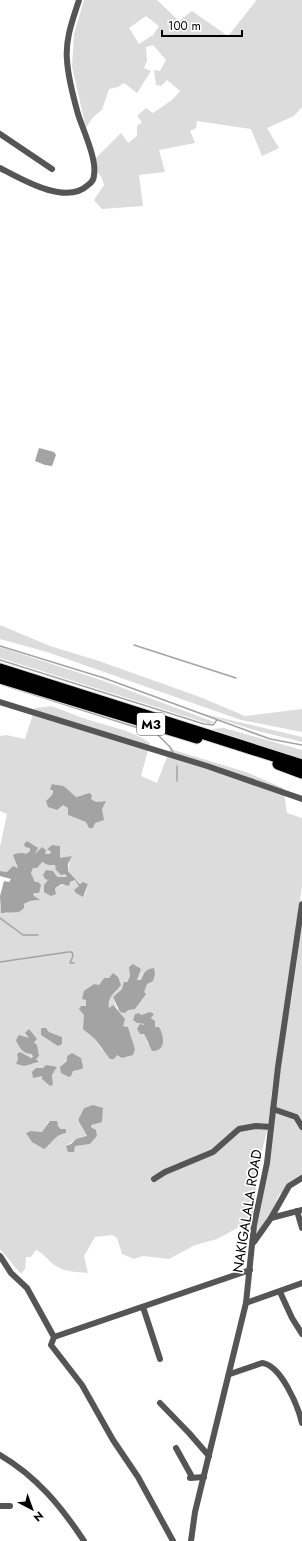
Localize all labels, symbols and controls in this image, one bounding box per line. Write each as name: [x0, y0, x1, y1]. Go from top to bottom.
scale bar: [162, 12, 242, 38]
text: 100 m: [168, 17, 201, 35]
road number: M3: [137, 713, 165, 735]
street label: NAKIGALALA ROAD: [227, 1148, 267, 1274]
north arrow: [12, 1489, 52, 1529]
text: N: [30, 1508, 47, 1525]

